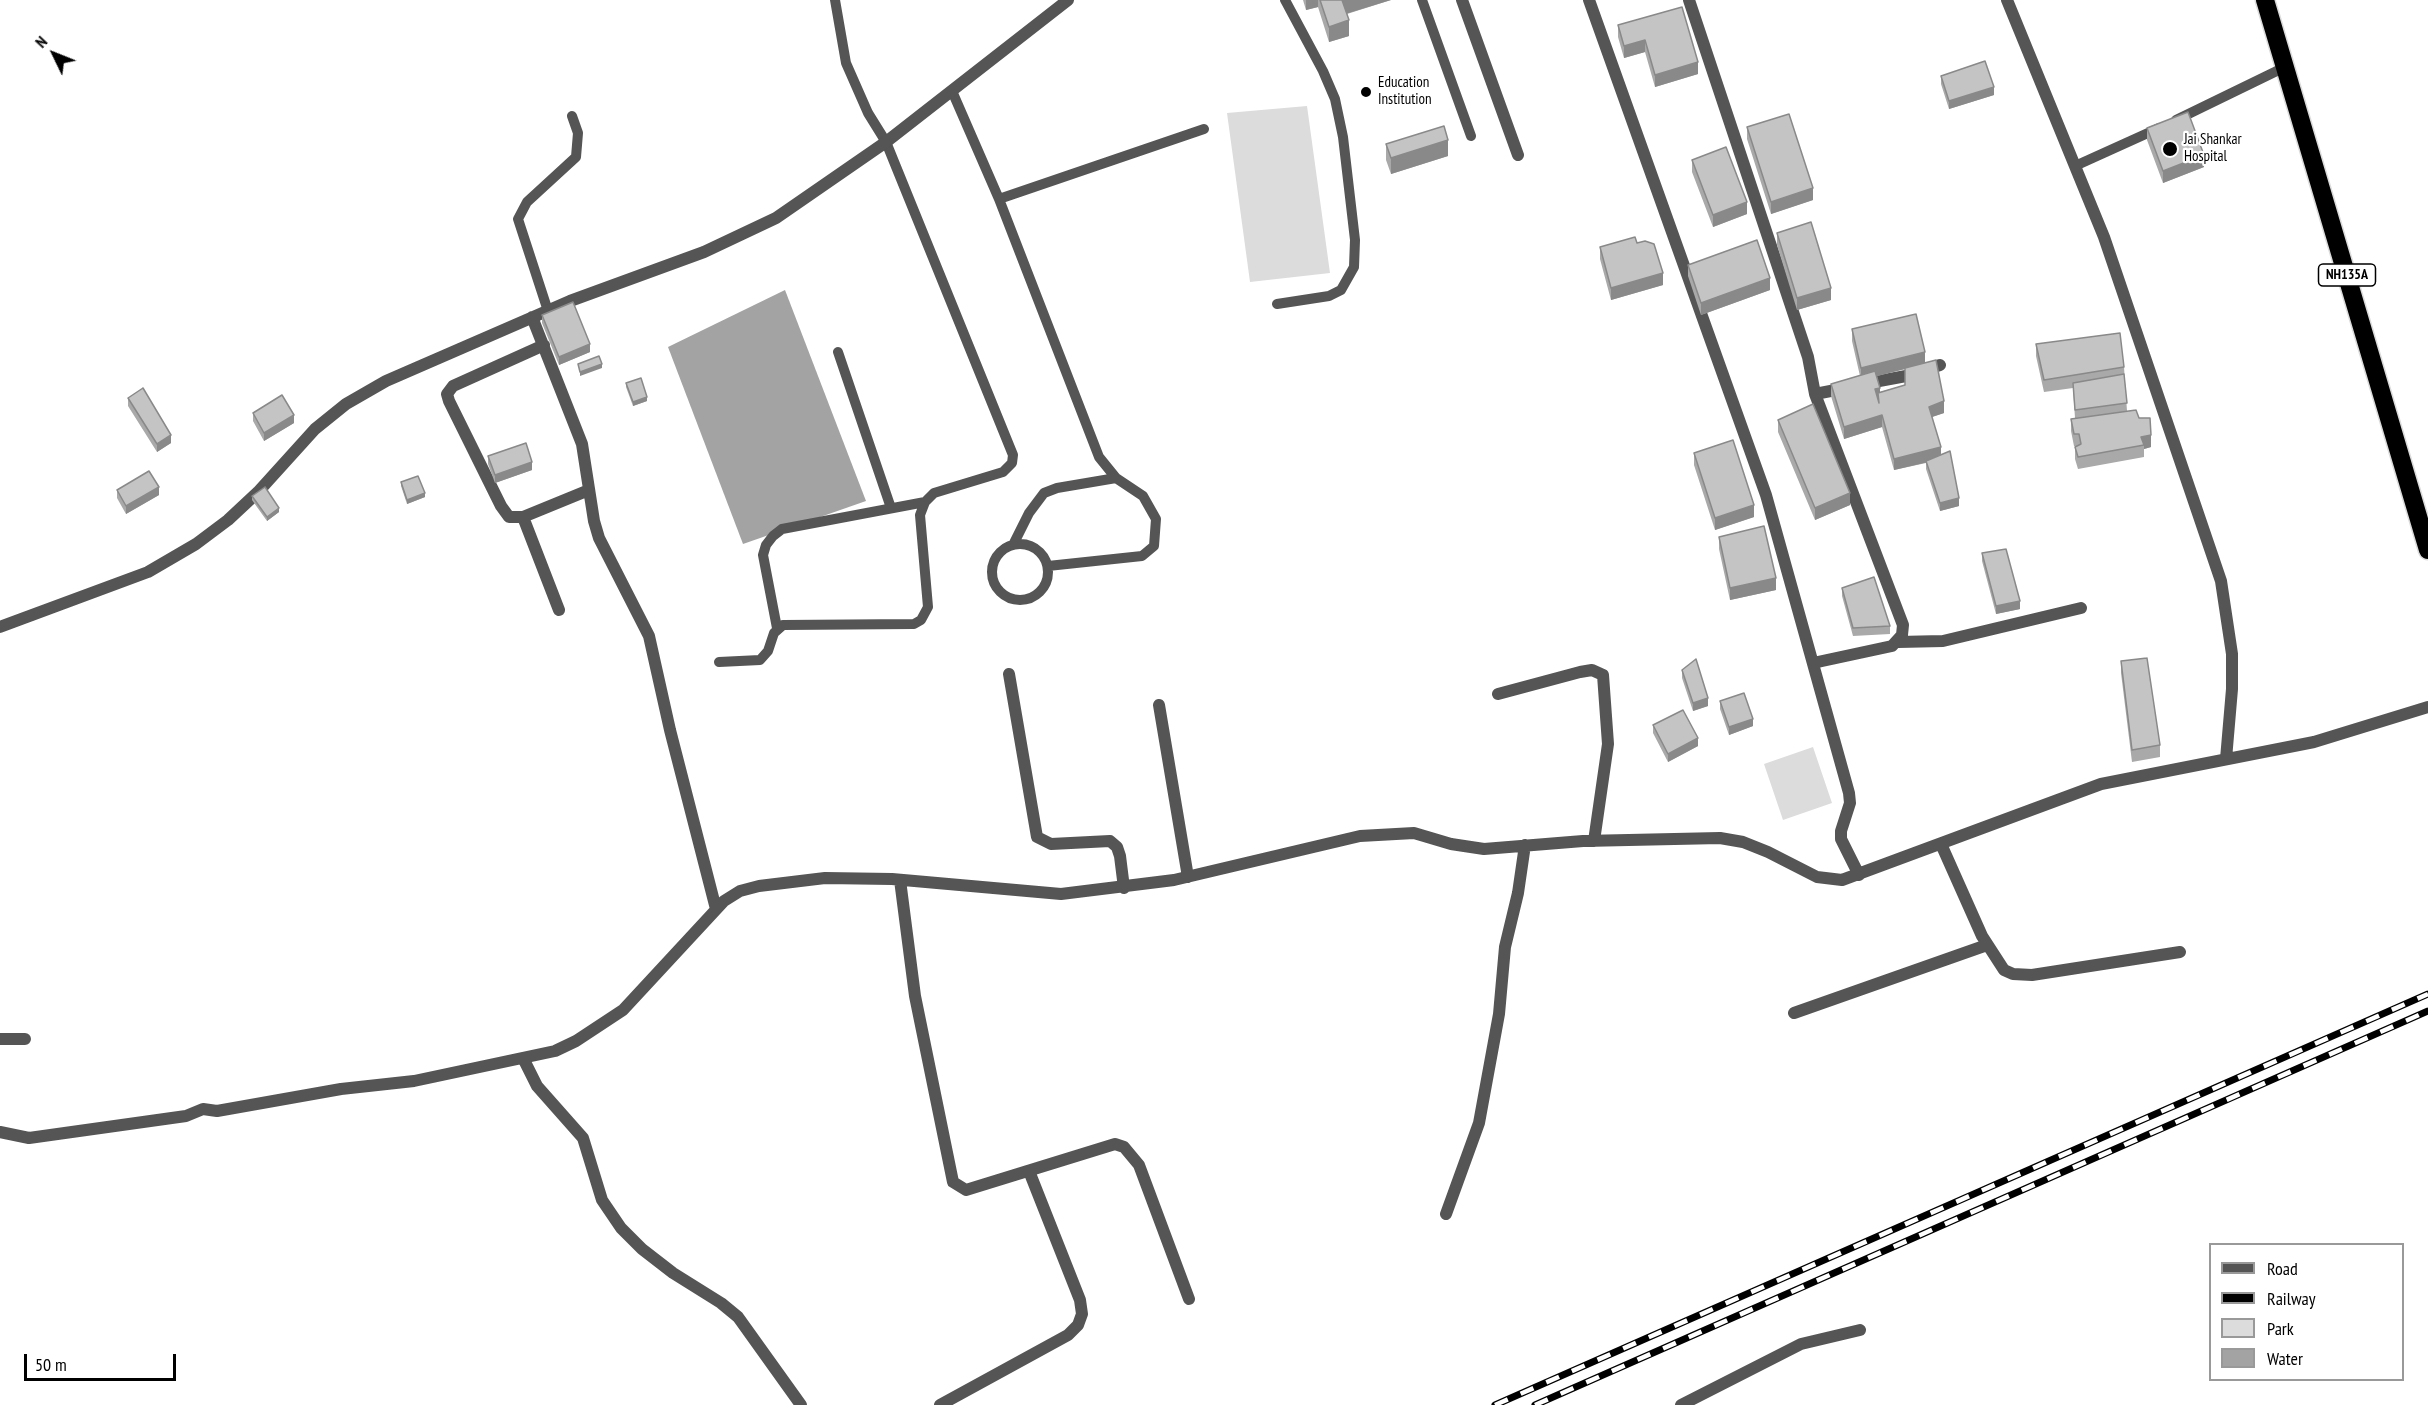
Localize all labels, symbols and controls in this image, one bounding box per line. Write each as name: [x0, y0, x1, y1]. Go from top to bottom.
north arrow: [24, 24, 84, 84]
text: N: [31, 32, 51, 52]
place label: Education Institution: [1378, 74, 1432, 109]
marker: Education Institution: [1359, 85, 1373, 99]
place label: Jai Shankar Hospital: [2184, 131, 2242, 166]
marker: Jai Shankar Hospital: [2161, 140, 2179, 158]
road number: NH135A: [2318, 264, 2376, 286]
legend: [2209, 1243, 2404, 1381]
text: Road: [2267, 1257, 2298, 1280]
text: Railway: [2267, 1287, 2316, 1310]
text: Park: [2267, 1317, 2294, 1340]
scale bar: [27, 1342, 178, 1380]
text: Water: [2267, 1347, 2303, 1370]
text: 50 m: [35, 1353, 67, 1376]

